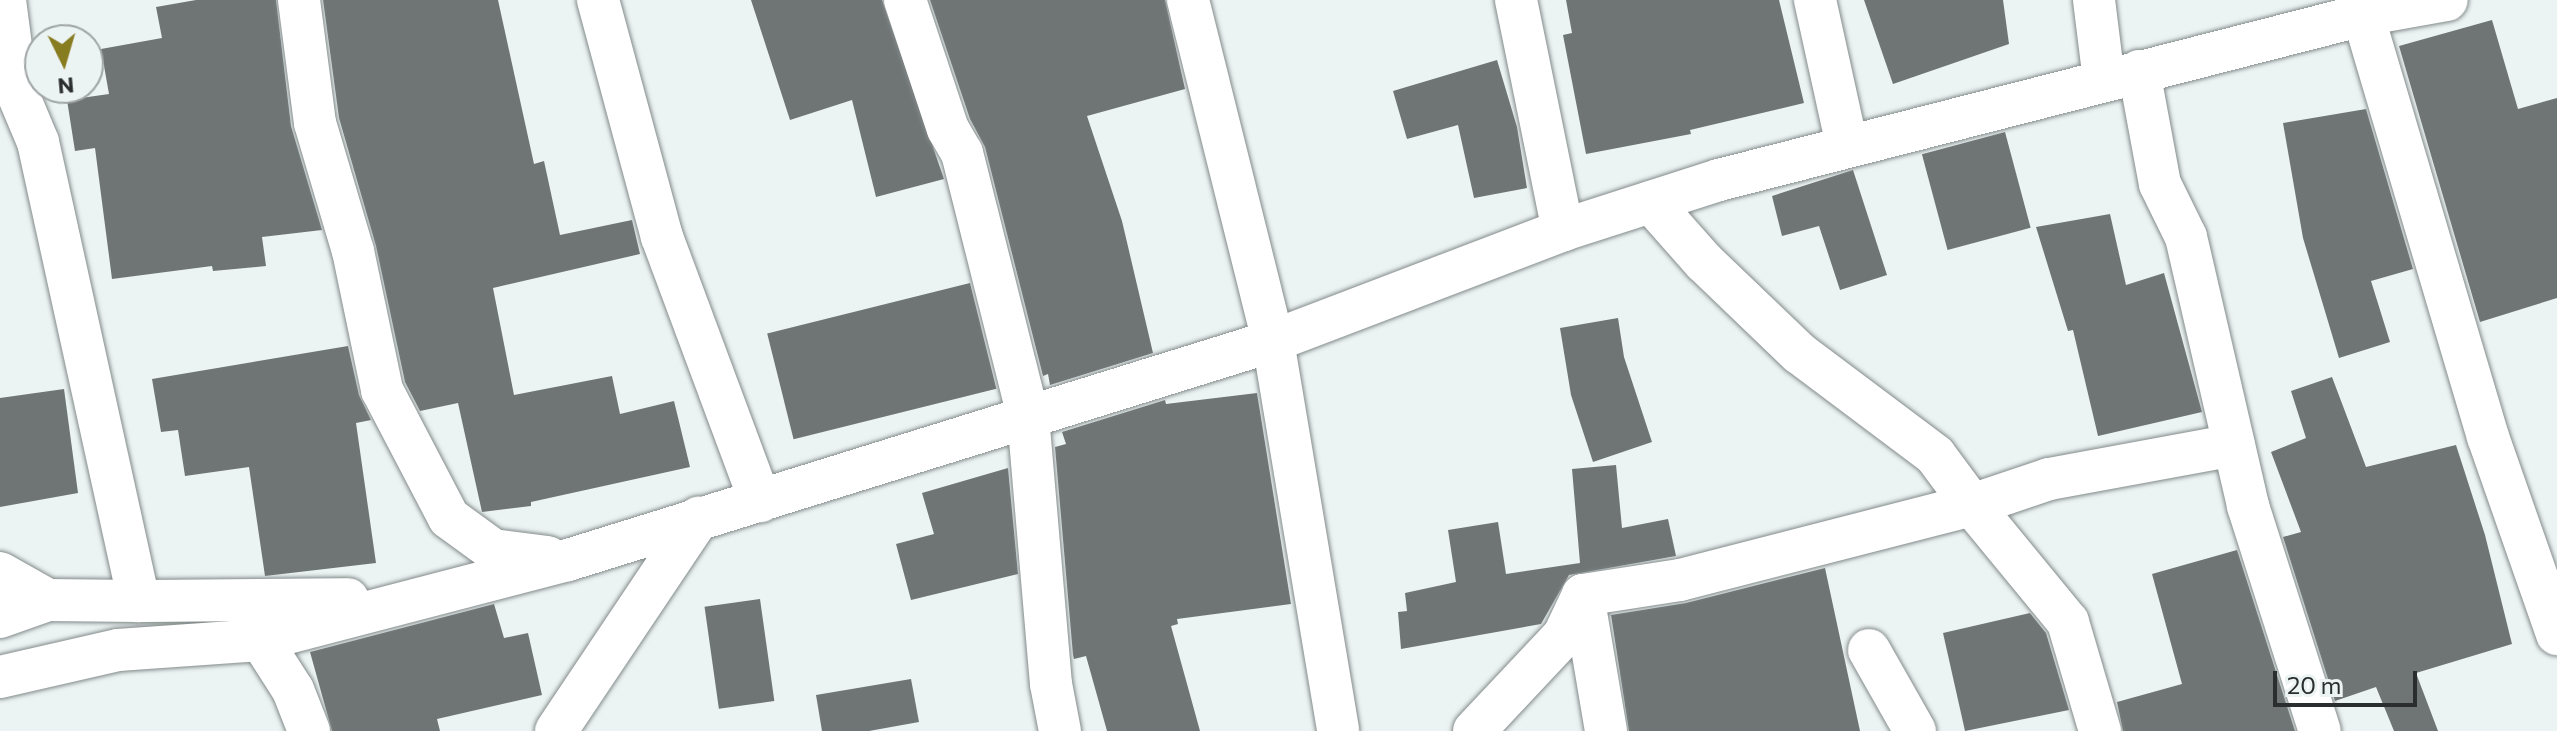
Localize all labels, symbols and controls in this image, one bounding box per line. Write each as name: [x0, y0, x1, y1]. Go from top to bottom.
north arrow: [24, 24, 104, 104]
text: N: [57, 72, 75, 101]
scale bar: [2277, 655, 2421, 705]
text: 20 m: [2287, 670, 2341, 699]

